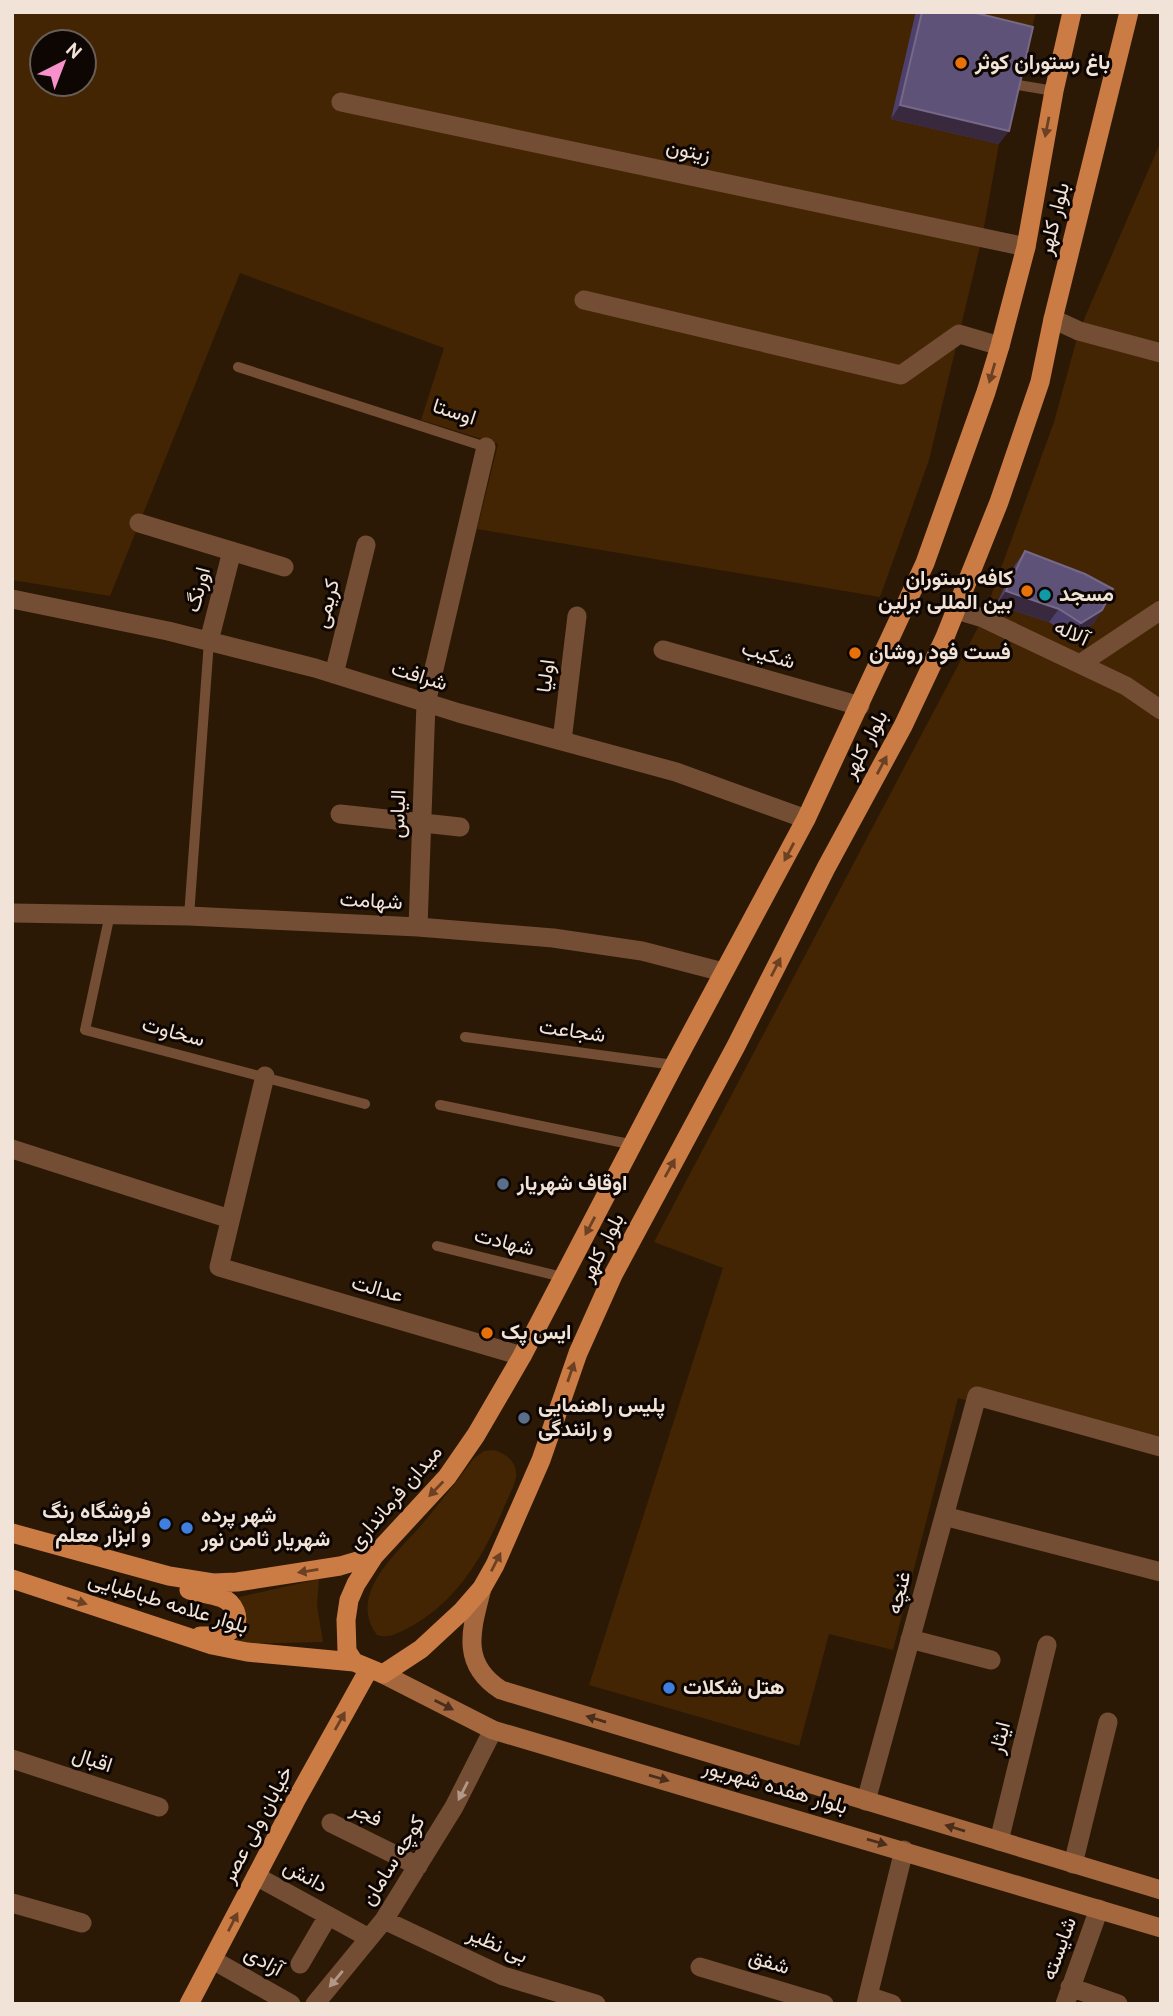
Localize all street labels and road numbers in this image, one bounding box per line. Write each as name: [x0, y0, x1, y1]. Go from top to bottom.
street label: زیتون: [663, 134, 713, 170]
street label: بلوار کلهر: [1033, 180, 1077, 259]
street label: اوستا: [429, 393, 479, 433]
street label: اورنگ: [180, 564, 218, 616]
street label: کریمی: [309, 576, 347, 632]
street label: آلاله: [1049, 614, 1095, 655]
street label: شکیب: [738, 636, 798, 676]
street label: شرافت: [388, 656, 450, 698]
street label: اولیا: [532, 658, 562, 694]
street label: بلوار کلهر: [836, 706, 895, 785]
street label: الیاس: [385, 789, 413, 839]
street label: شهامت: [339, 887, 403, 917]
street label: سخاوت: [139, 1012, 207, 1054]
street label: شجاعت: [537, 1014, 607, 1050]
street label: بلوار کلهر: [574, 1209, 632, 1288]
street label: شهادت: [471, 1223, 537, 1263]
street label: عدالت: [348, 1270, 406, 1310]
street label: میدان فرمانداری: [343, 1440, 449, 1556]
street label: بلوار علامه طباطبایی: [85, 1567, 251, 1641]
street label: غنچه: [881, 1569, 919, 1617]
street label: ایثار: [984, 1719, 1018, 1758]
street label: اقبال: [68, 1742, 116, 1780]
street label: بلوار هفده شهریور: [698, 1754, 851, 1822]
street label: خیابان ولی عصر: [215, 1762, 300, 1889]
street label: فجر: [345, 1795, 386, 1834]
street label: کوچه سامان: [356, 1811, 432, 1911]
street label: دانش: [278, 1854, 332, 1900]
street label: شایسته: [1036, 1914, 1084, 1984]
street label: بی نظیر: [462, 1921, 531, 1971]
street label: آزادی: [239, 1940, 289, 1985]
street label: شفق: [745, 1944, 793, 1982]

